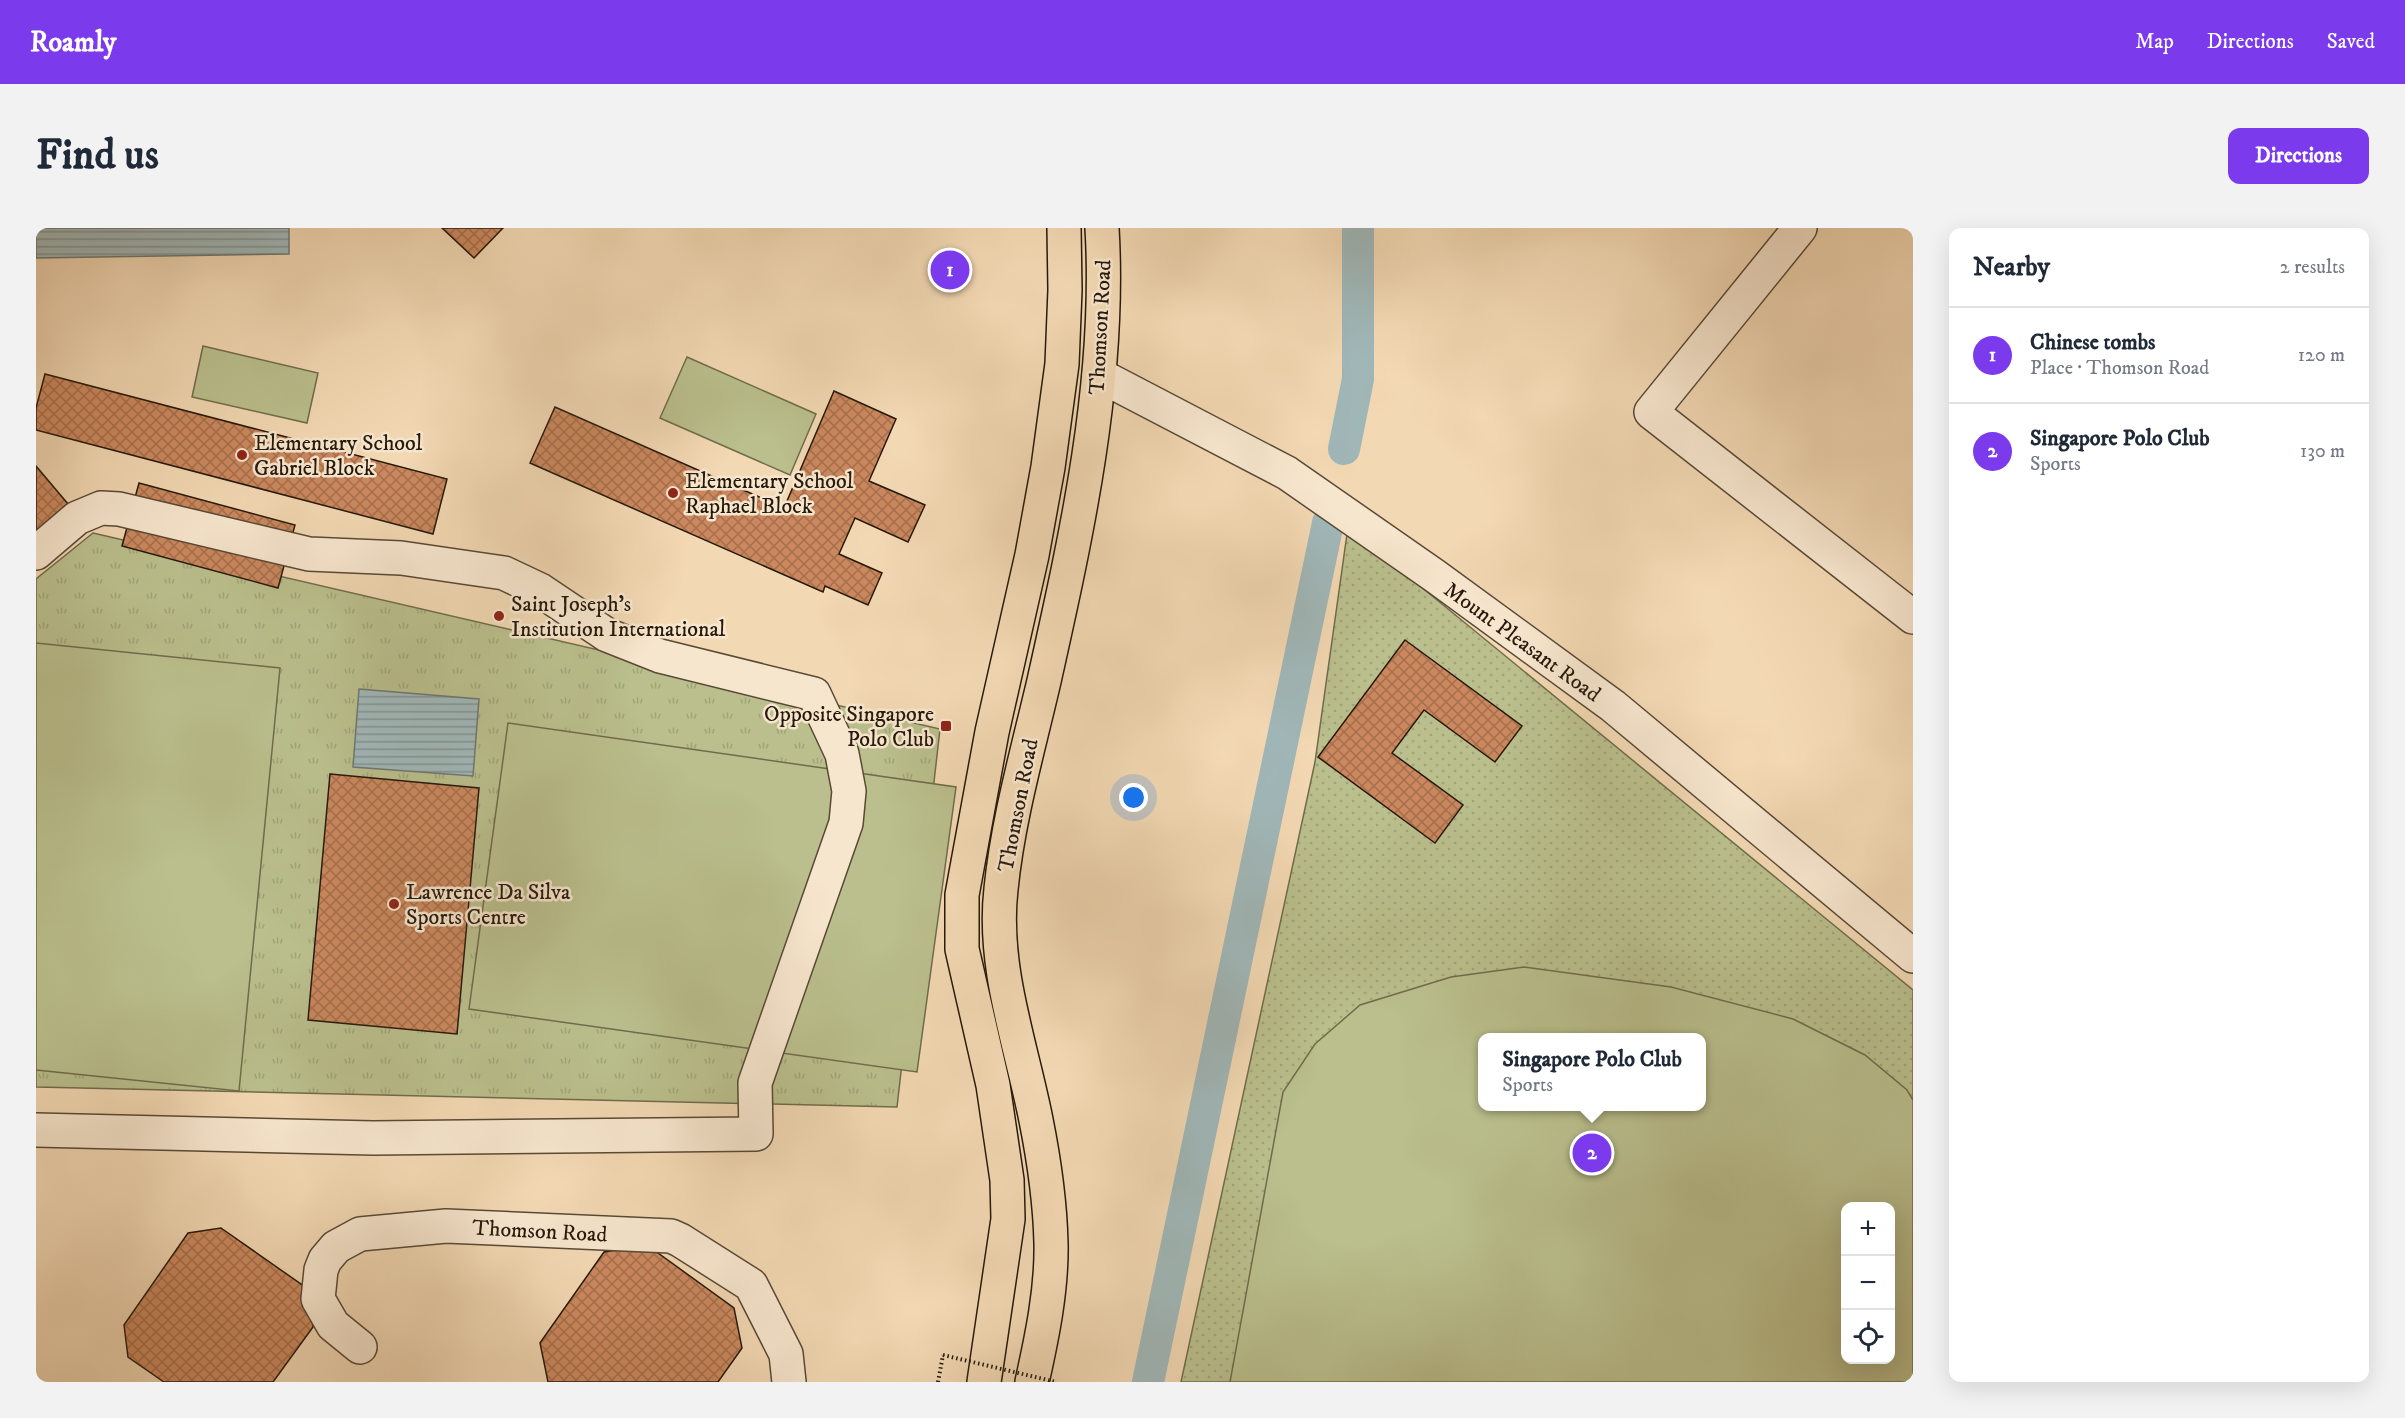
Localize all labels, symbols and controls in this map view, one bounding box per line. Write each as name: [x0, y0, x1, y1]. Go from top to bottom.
text: Roamly: [30, 25, 116, 60]
text: Map: [2135, 29, 2174, 55]
text: Directions: [2207, 29, 2294, 55]
text: Saved: [2327, 29, 2375, 55]
button: Directions: [2228, 128, 2369, 184]
text: Find us: [36, 130, 159, 182]
pin: 1: [930, 248, 970, 292]
text: Nearby: [1973, 251, 2050, 284]
text: 2 results: [2280, 255, 2345, 280]
street label: Thomson Road: [1083, 259, 1118, 395]
text: Chinese tombs: [2030, 329, 2155, 356]
text: 1: [1989, 343, 1996, 368]
text: 120 m: [2298, 343, 2345, 368]
text: Place · Thomson Road: [2030, 356, 2209, 381]
text: Singapore Polo Club: [2030, 425, 2209, 452]
place label: Elementary School Gabriel Block: [254, 430, 423, 482]
text: 2: [1988, 439, 1997, 464]
text: 130 m: [2300, 439, 2345, 464]
marker: Elementary School Gabriel Block: [235, 448, 249, 462]
text: Sports: [2030, 452, 2081, 477]
place label: Elementary School Raphael Block: [685, 468, 854, 520]
marker: Elementary School Raphael Block: [666, 486, 680, 500]
street label: Mount Pleasant Road: [1438, 576, 1606, 708]
place label: Saint Joseph's Institution International: [511, 591, 726, 643]
marker: Saint Joseph's Institution International: [492, 609, 506, 623]
place label: Opposite Singapore Polo Club: [764, 701, 934, 753]
marker: Opposite Singapore Polo Club: [939, 719, 953, 733]
street label: Thomson Road: [992, 736, 1045, 874]
your location: [1119, 783, 1148, 812]
place label: Lawrence Da Silva Sports Centre: [406, 879, 571, 931]
marker: Lawrence Da Silva Sports Centre: [387, 897, 401, 911]
popup: [1478, 1033, 1706, 1111]
text: Singapore Polo Club: [1502, 1046, 1682, 1073]
text: Sports: [1502, 1073, 1553, 1098]
pin: 2: [1572, 1130, 1612, 1176]
map controls: [1841, 1202, 1895, 1364]
button: +: [1841, 1202, 1895, 1256]
street label: Thomson Road: [472, 1214, 608, 1249]
button: −: [1841, 1256, 1895, 1310]
button: locate: [1841, 1310, 1895, 1364]

